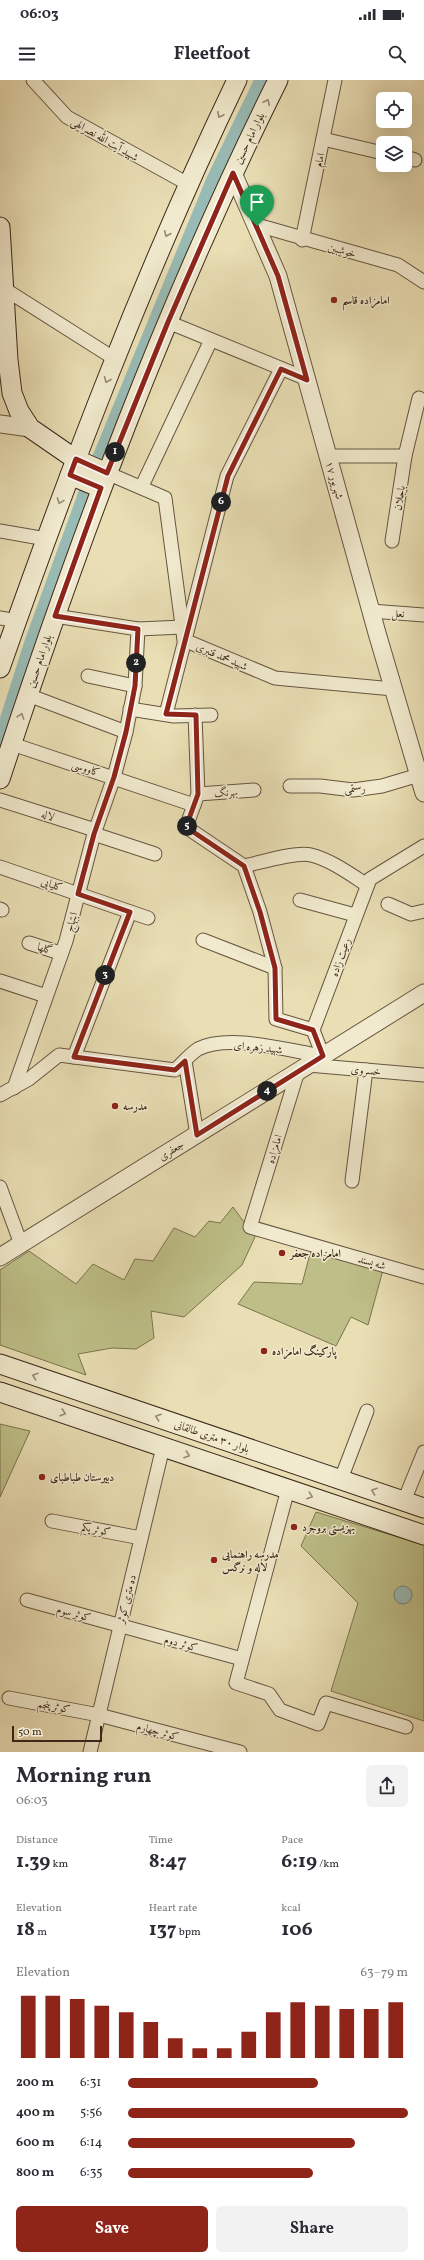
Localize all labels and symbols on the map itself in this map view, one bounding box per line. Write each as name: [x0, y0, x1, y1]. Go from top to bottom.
one-way arrow: [262, 98, 270, 106]
street label: بلوار امام حسین: [231, 110, 270, 167]
one-way arrow: [217, 111, 225, 118]
street label: شهید آیت الله نصرالهی: [68, 112, 142, 166]
street label: امام: [312, 152, 330, 169]
pin: [240, 185, 274, 226]
one-way arrow: [164, 230, 172, 237]
street label: خوشبین: [326, 241, 357, 262]
place label: امامزاده قاسم: [342, 294, 390, 311]
marker: امامزاده قاسم: [329, 295, 339, 305]
one-way arrow: [104, 376, 112, 384]
pin: 1: [105, 442, 125, 462]
street label: ۱۷ شهریور: [321, 459, 346, 502]
street label: باجلان: [391, 485, 410, 512]
pin: 6: [211, 492, 231, 512]
one-way arrow: [57, 498, 65, 505]
street label: نعل: [391, 607, 405, 622]
street label: بلوار امام حسین: [24, 633, 57, 691]
street label: شهید محمد قنبری: [193, 640, 250, 675]
pin: 2: [126, 653, 146, 673]
one-way arrow: [16, 712, 25, 719]
street label: کاووسی: [69, 758, 102, 781]
street label: رستمی: [344, 782, 366, 797]
street label: بهرنگ: [213, 784, 239, 802]
street label: لاله: [39, 807, 56, 826]
pin: 5: [177, 816, 197, 836]
street label: کلیایی: [39, 875, 64, 896]
street label: ابتهاج: [63, 911, 84, 934]
street label: رعیت زاده: [328, 936, 355, 979]
street label: گلها: [35, 939, 54, 959]
pin: 3: [95, 965, 115, 985]
street label: شهید زهره ای: [233, 1038, 283, 1059]
street label: خسروی: [350, 1063, 382, 1080]
pin: 4: [257, 1081, 277, 1101]
place label: مدرسه: [123, 1100, 147, 1115]
marker: مدرسه: [110, 1101, 120, 1111]
street label: امامزاده: [264, 1133, 287, 1166]
street label: جعفری: [156, 1138, 187, 1165]
place label: امامزاده جعفر: [289, 1247, 341, 1262]
marker: امامزاده جعفر: [277, 1248, 287, 1258]
street label: شه پسند: [356, 1252, 387, 1275]
place label: پارکینگ امامزاده: [272, 1344, 337, 1360]
marker: پارکینگ امامزاده: [259, 1346, 269, 1356]
one-way arrow: [31, 1372, 38, 1380]
one-way arrow: [60, 1408, 67, 1417]
one-way arrow: [155, 1414, 162, 1422]
street label: بلوار ۳۰ متری طالقانی: [172, 1417, 251, 1457]
one-way arrow: [183, 1450, 190, 1458]
place label: دبیرستان طباطبای: [50, 1471, 114, 1486]
marker: دبیرستان طباطبای: [37, 1472, 47, 1482]
one-way arrow: [370, 1487, 377, 1495]
one-way arrow: [306, 1491, 313, 1500]
street label: کوثر یکم: [79, 1520, 112, 1543]
place label: بهزیستی بروجرد: [302, 1521, 355, 1536]
marker: بهزیستی بروجرد: [289, 1522, 299, 1532]
place label: مدرسه راهنمایی لاله و نرگس: [221, 1548, 279, 1576]
marker: مدرسه راهنمایی لاله و نرگس: [209, 1555, 219, 1565]
street label: ده متری کوثر: [114, 1573, 141, 1626]
street label: کوثر سوم: [55, 1603, 92, 1627]
street label: کوثر دوم: [162, 1633, 199, 1657]
street label: کوثر پنجم: [36, 1697, 71, 1720]
street label: کوثر چهارم: [135, 1720, 180, 1746]
scale bar: [12, 1724, 102, 1743]

